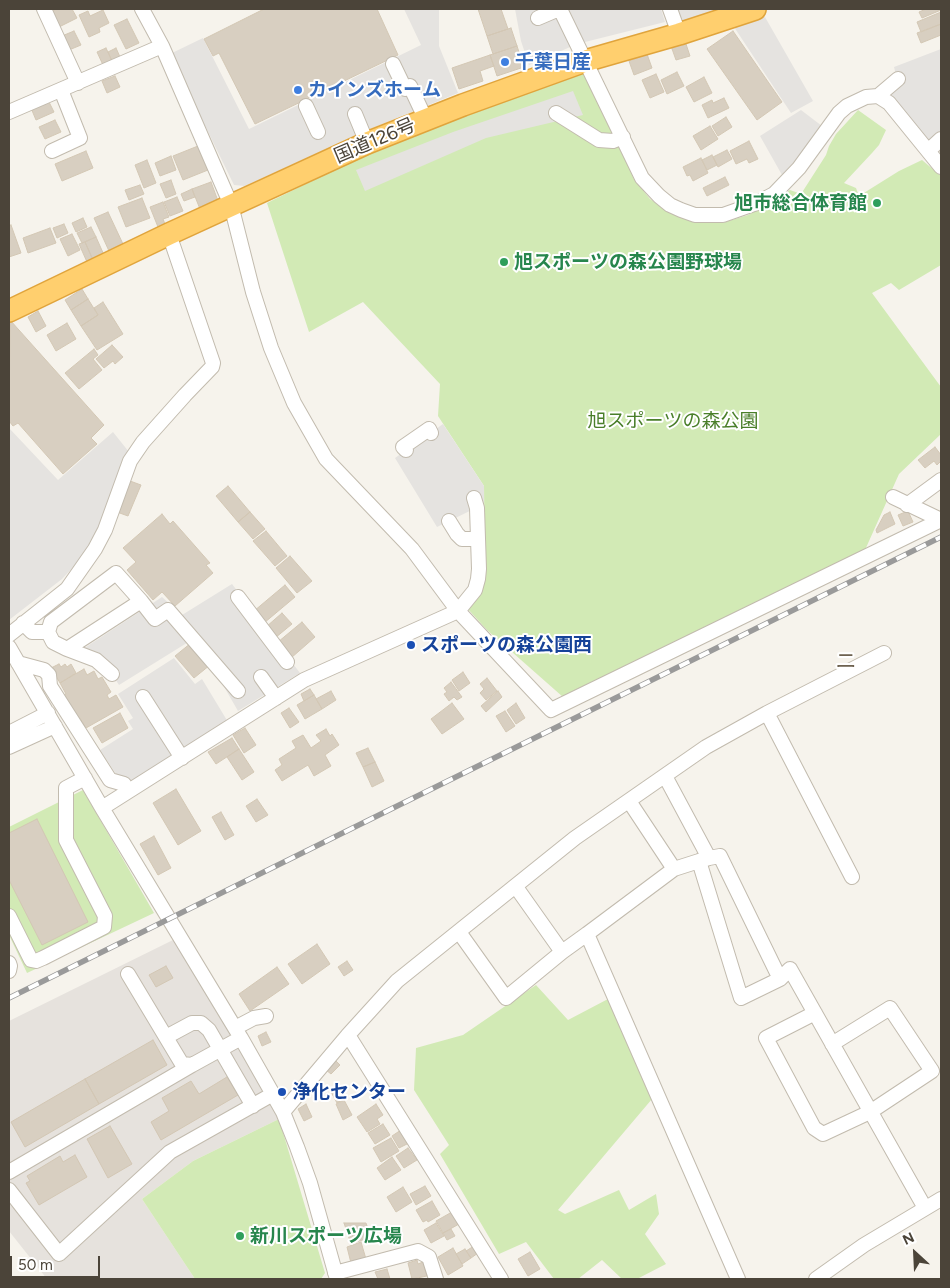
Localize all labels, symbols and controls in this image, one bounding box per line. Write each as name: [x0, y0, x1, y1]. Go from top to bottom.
place label: 千葉日産: [515, 51, 591, 73]
marker: 千葉日産: [499, 56, 511, 68]
place label: カインズホーム: [308, 79, 441, 101]
marker: カインズホーム: [292, 84, 304, 96]
street label: 国道126号: [331, 114, 419, 168]
place label: 旭市総合体育館: [734, 192, 867, 214]
marker: 旭市総合体育館: [871, 197, 883, 209]
place label: 旭スポーツの森公園野球場: [514, 251, 742, 273]
marker: 旭スポーツの森公園野球場: [498, 256, 510, 268]
park label: 旭スポーツの森公園: [588, 410, 758, 432]
place label: スポーツの森公園西: [421, 634, 592, 656]
marker: スポーツの森公園西: [405, 639, 417, 651]
district label: ニ: [836, 649, 856, 675]
place label: 浄化センター: [292, 1081, 406, 1103]
marker: 浄化センター: [276, 1086, 288, 1098]
place label: 新川スポーツ広場: [250, 1225, 402, 1247]
north arrow: [890, 1228, 940, 1278]
text: N: [900, 1229, 917, 1249]
marker: 新川スポーツ広場: [234, 1230, 246, 1242]
scale bar: [12, 1246, 102, 1278]
text: 50 m: [18, 1256, 53, 1274]

